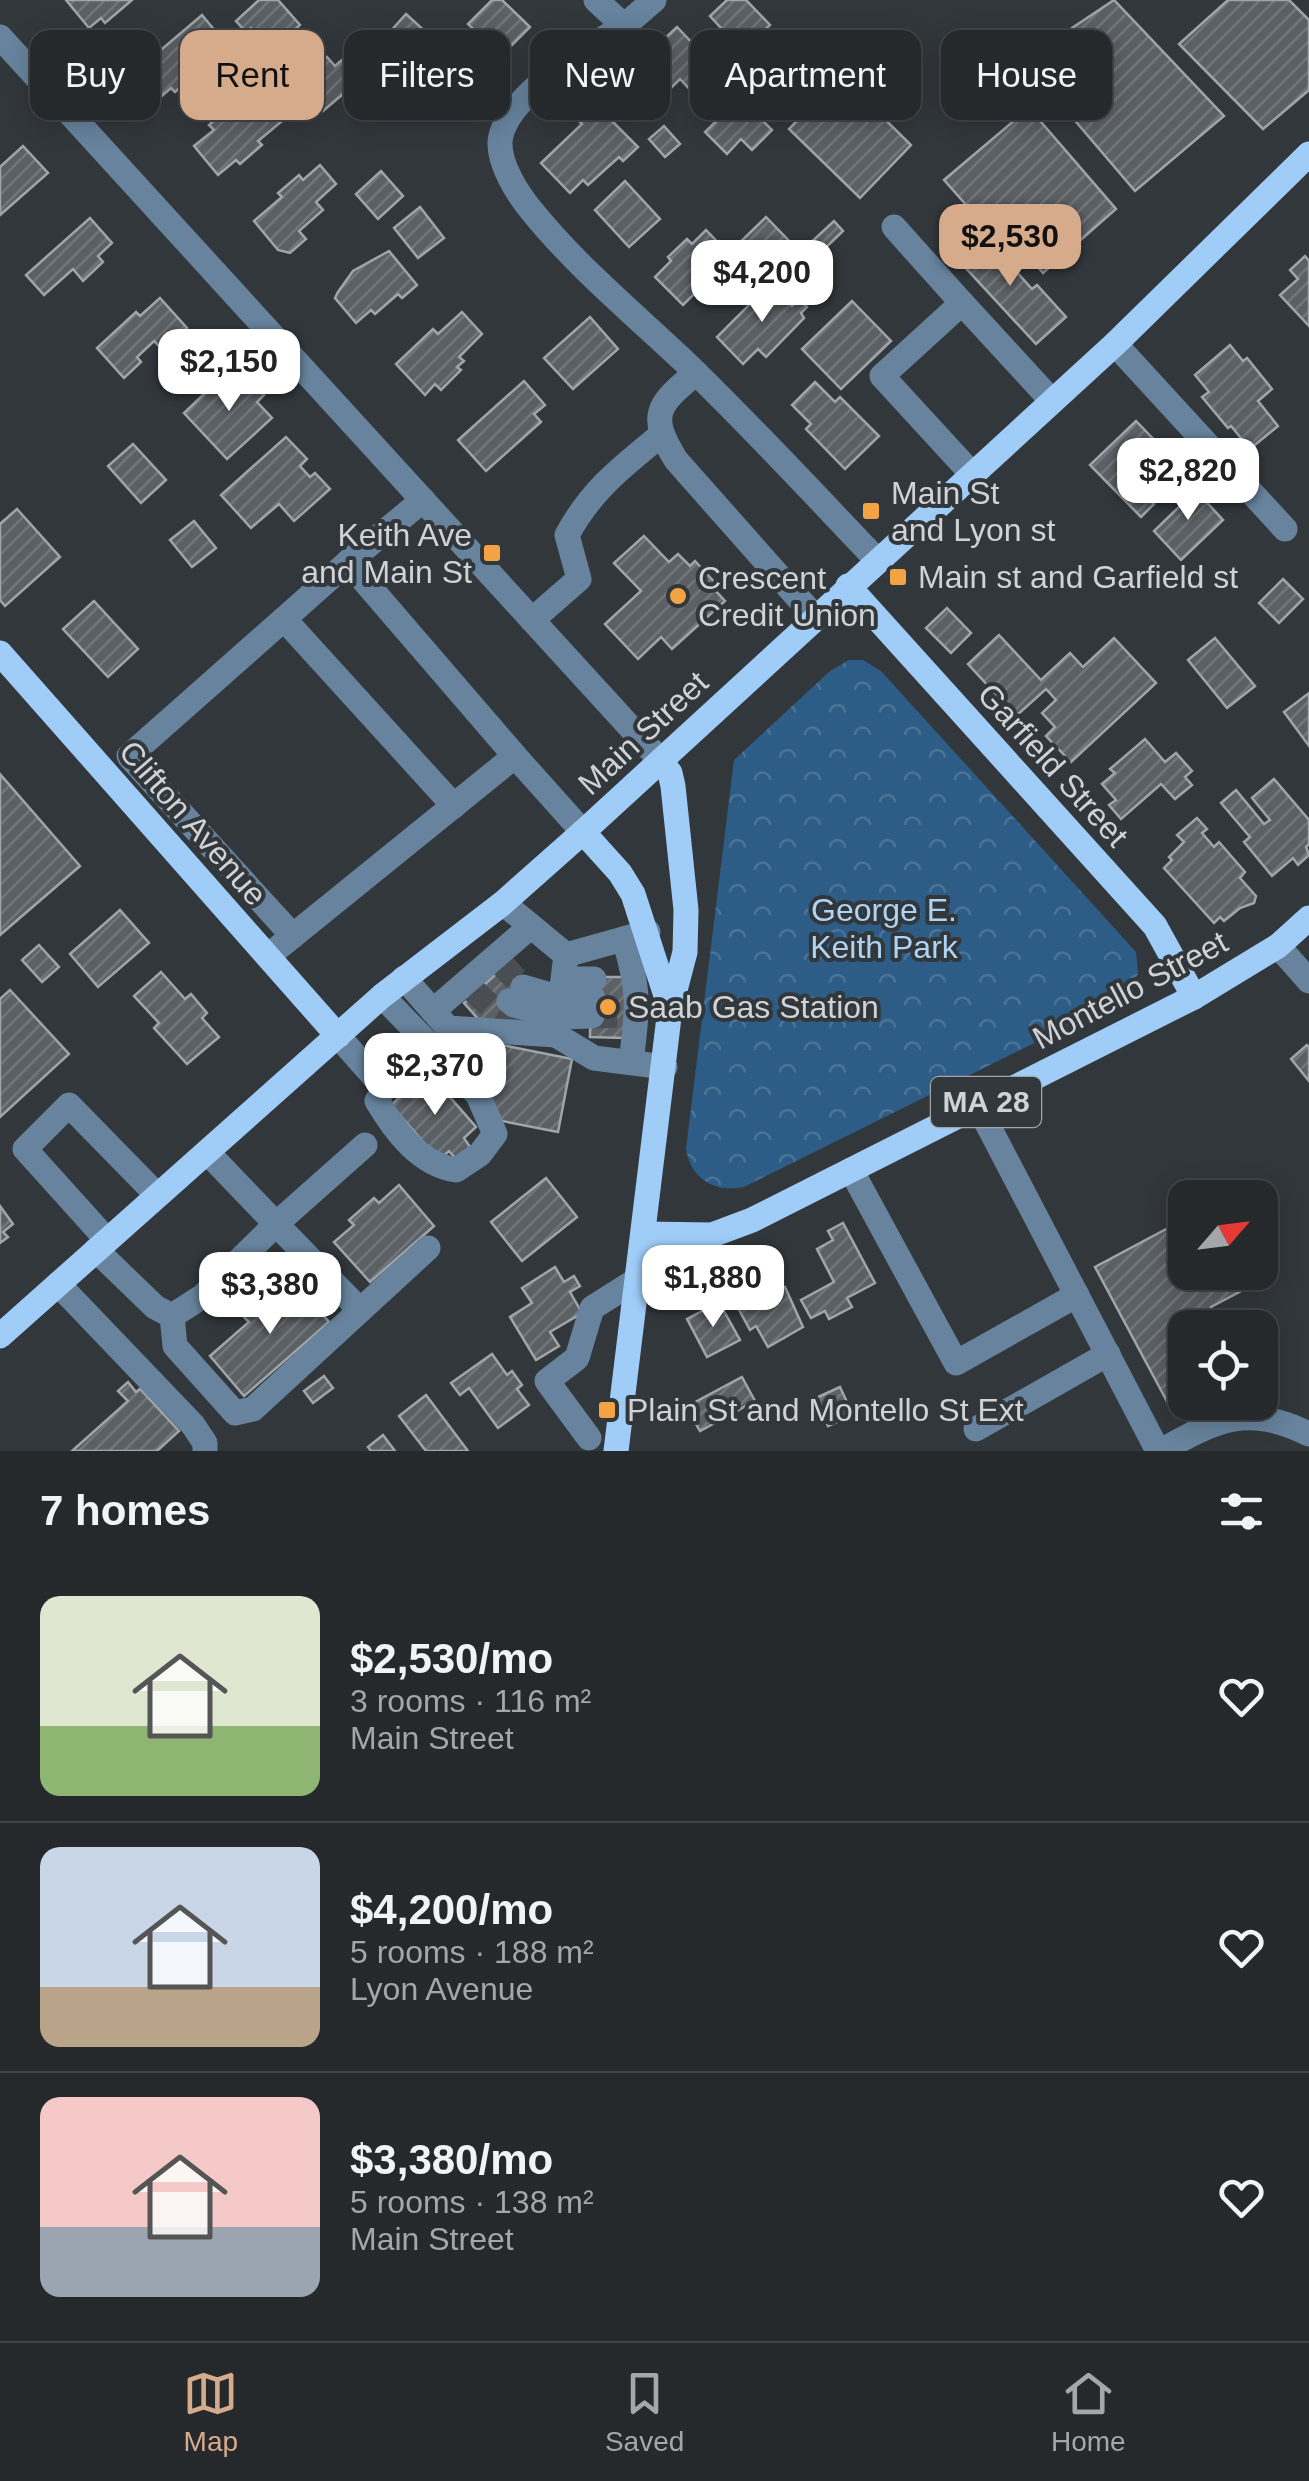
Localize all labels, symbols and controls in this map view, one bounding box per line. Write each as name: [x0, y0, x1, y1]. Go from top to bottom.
chip: Buy: [30, 30, 160, 120]
chip: Rent: [180, 30, 324, 120]
chip: Filters: [344, 30, 510, 120]
chip: New: [530, 30, 670, 120]
chip: Apartment: [690, 30, 921, 120]
chip: House: [941, 30, 1112, 120]
pin: $2,530: [929, 204, 1091, 289]
text: $2,530: [961, 218, 1059, 254]
pin: $4,200: [681, 240, 843, 325]
text: $4,200: [713, 254, 811, 290]
pin: $2,150: [148, 329, 310, 414]
text: $2,150: [180, 343, 278, 379]
pin: $2,820: [1107, 438, 1269, 523]
text: $2,820: [1139, 452, 1237, 488]
place label: Main St and Lyon st: [891, 475, 1055, 548]
marker: Main St and Lyon st: [860, 500, 882, 522]
place label: Keith Ave and Main St: [301, 517, 472, 590]
marker: Keith Ave and Main St: [481, 542, 503, 564]
place label: Main st and Garfield st: [918, 559, 1238, 595]
place label: Crescent Credit Union: [698, 560, 876, 633]
marker: Main st and Garfield st: [887, 566, 909, 588]
marker: Crescent Credit Union: [667, 585, 689, 607]
street label: Main Street: [571, 664, 715, 802]
street label: Garfield Street: [971, 676, 1135, 854]
street label: Clifton Avenue: [112, 734, 274, 912]
park label: George E. Keith Park: [810, 892, 959, 965]
street label: Montello Street: [1027, 924, 1234, 1056]
place label: Saab Gas Station: [628, 989, 879, 1025]
marker: Saab Gas Station: [597, 996, 619, 1018]
pin: $2,370: [354, 1033, 516, 1118]
text: $2,370: [386, 1047, 484, 1083]
road number: MA 28: [931, 1077, 1041, 1127]
north arrow: [1168, 1180, 1278, 1290]
map controls: [1168, 1180, 1278, 1420]
pin: $1,880: [632, 1245, 794, 1330]
pin: $3,380: [189, 1252, 351, 1337]
text: $1,880: [664, 1259, 762, 1295]
text: $3,380: [221, 1266, 319, 1302]
button: locate: [1168, 1310, 1278, 1420]
place label: Plain St and Montello St Ext: [627, 1392, 1024, 1428]
marker: Plain St and Montello St Ext: [596, 1399, 618, 1421]
icon: filters: [1214, 1484, 1269, 1539]
text: 7 homes: [40, 1487, 210, 1534]
text: $2,530/mo: [350, 1635, 553, 1682]
icon: home: [120, 1636, 240, 1756]
icon: heart: [1214, 1669, 1269, 1724]
text: 3 rooms · 116 m²: [350, 1683, 591, 1719]
text: Main Street: [350, 1720, 514, 1756]
text: $4,200/mo: [350, 1886, 553, 1933]
icon: home: [120, 1887, 240, 2007]
icon: heart: [1214, 1920, 1269, 1975]
text: 5 rooms · 188 m²: [350, 1934, 594, 1970]
text: Lyon Avenue: [350, 1971, 533, 2007]
text: $3,380/mo: [350, 2136, 553, 2183]
icon: home: [120, 2137, 240, 2257]
icon: heart: [1214, 2170, 1269, 2225]
text: 5 rooms · 138 m²: [350, 2184, 594, 2220]
text: Main Street: [350, 2221, 514, 2257]
tab: Map: [183, 2366, 238, 2458]
tab: Saved: [605, 2366, 684, 2458]
tab: Home: [1051, 2366, 1126, 2458]

